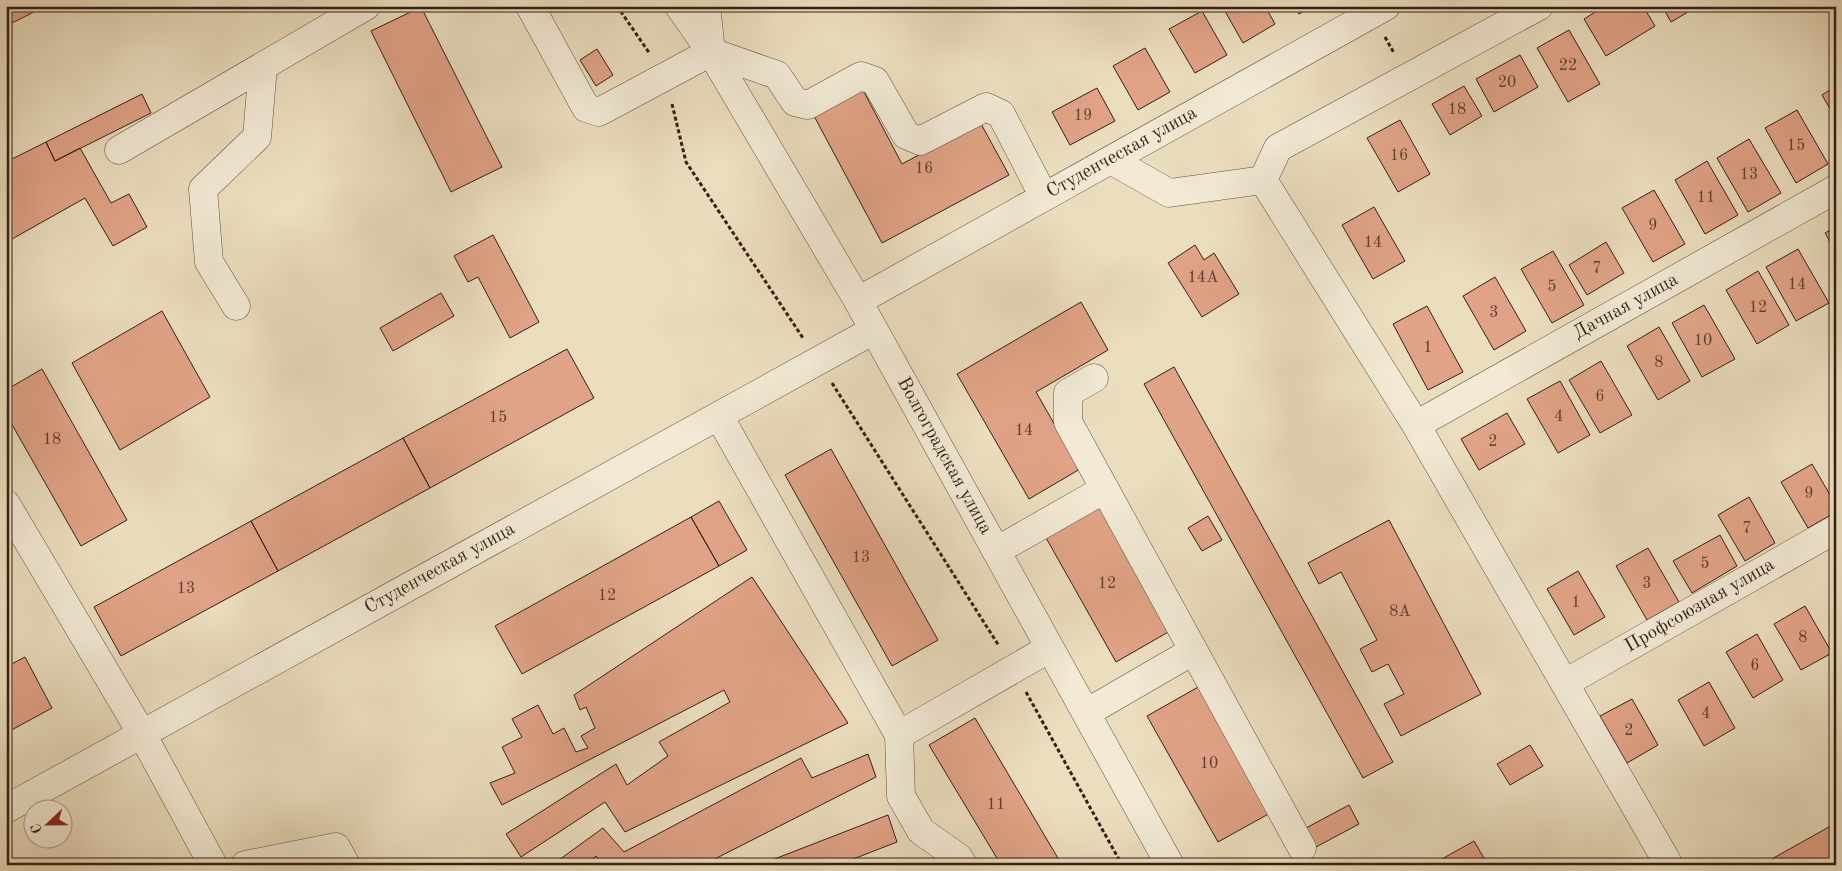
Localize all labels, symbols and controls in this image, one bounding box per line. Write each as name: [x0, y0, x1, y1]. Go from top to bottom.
house number: 22: [1559, 58, 1577, 74]
house number: 20: [1498, 75, 1516, 91]
house number: 18: [1448, 102, 1466, 118]
street label: Студенческая улица: [1044, 104, 1201, 202]
house number: 19: [1074, 108, 1092, 124]
house number: 15: [1787, 138, 1805, 154]
house number: 16: [1390, 148, 1408, 164]
house number: 16: [915, 161, 933, 177]
house number: 13: [1740, 167, 1758, 183]
house number: 11: [1697, 190, 1715, 206]
house number: 9: [1648, 218, 1658, 234]
house number: 14: [1364, 235, 1382, 251]
house number: 7: [1592, 261, 1602, 277]
house number: 14А: [1188, 270, 1218, 286]
street label: Дачная улица: [1570, 270, 1682, 344]
house number: 14: [1788, 277, 1806, 293]
house number: 5: [1547, 279, 1557, 295]
house number: 12: [1749, 300, 1767, 316]
house number: 3: [1489, 305, 1499, 321]
house number: 10: [1694, 333, 1712, 349]
house number: 1: [1423, 340, 1433, 356]
house number: 8: [1654, 355, 1664, 371]
street label: Волгоградская улица: [893, 374, 995, 538]
house number: 6: [1595, 389, 1605, 405]
house number: 4: [1554, 409, 1564, 425]
house number: 15: [489, 410, 507, 426]
house number: 14: [1015, 423, 1033, 439]
house number: 18: [43, 432, 61, 448]
house number: 2: [1488, 434, 1498, 450]
house number: 9: [1804, 486, 1814, 502]
street label: Студенческая улица: [362, 520, 519, 618]
house number: 7: [1742, 521, 1752, 537]
house number: 13: [852, 550, 870, 566]
street label: Профсоюзная улица: [1622, 555, 1778, 656]
house number: 5: [1700, 556, 1710, 572]
house number: 12: [1098, 576, 1116, 592]
house number: 3: [1642, 576, 1652, 592]
house number: 13: [177, 581, 195, 597]
house number: 12: [598, 588, 616, 604]
house number: 1: [1571, 595, 1581, 611]
house number: 8А: [1389, 604, 1411, 620]
house number: 8: [1798, 630, 1808, 646]
house number: 6: [1750, 658, 1760, 674]
house number: 4: [1701, 706, 1711, 722]
house number: 2: [1624, 723, 1634, 739]
house number: 10: [1200, 756, 1218, 772]
house number: 11: [987, 797, 1005, 813]
north arrow: [22, 798, 72, 848]
text: С: [29, 822, 45, 835]

